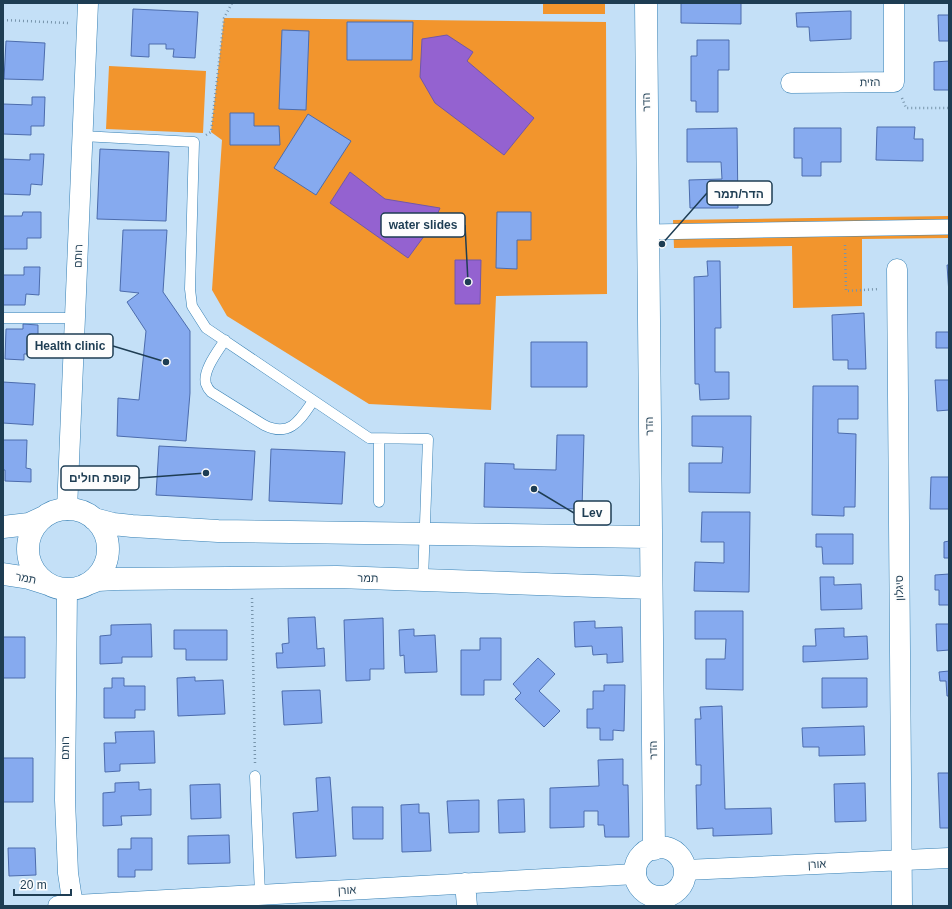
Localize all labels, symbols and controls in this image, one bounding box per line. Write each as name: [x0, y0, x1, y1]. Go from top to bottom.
street label: הזית: [860, 76, 881, 88]
street label: הדר: [640, 92, 652, 112]
callout: הדר/תמר: [707, 181, 772, 205]
text: הדר/תמר: [714, 187, 764, 201]
callout: water slides: [381, 213, 465, 237]
text: water slides: [388, 218, 458, 232]
street label: רותם: [72, 244, 84, 268]
callout: Health clinic: [27, 334, 113, 358]
text: Health clinic: [35, 339, 106, 353]
street label: הדר: [643, 416, 655, 436]
callout: קופת חולים: [61, 466, 139, 490]
text: קופת חולים: [69, 471, 131, 485]
callout: Lev: [574, 501, 611, 525]
text: Lev: [582, 506, 603, 520]
street label: תמר: [15, 570, 37, 586]
street label: תמר: [357, 572, 379, 584]
street label: סיגלון: [893, 575, 905, 601]
street label: רותם: [59, 736, 71, 760]
street label: הדר: [647, 740, 659, 760]
street label: אורן: [807, 858, 827, 870]
scale bar: [14, 871, 71, 897]
text: 20 m: [20, 878, 47, 892]
street label: אורן: [337, 884, 357, 896]

